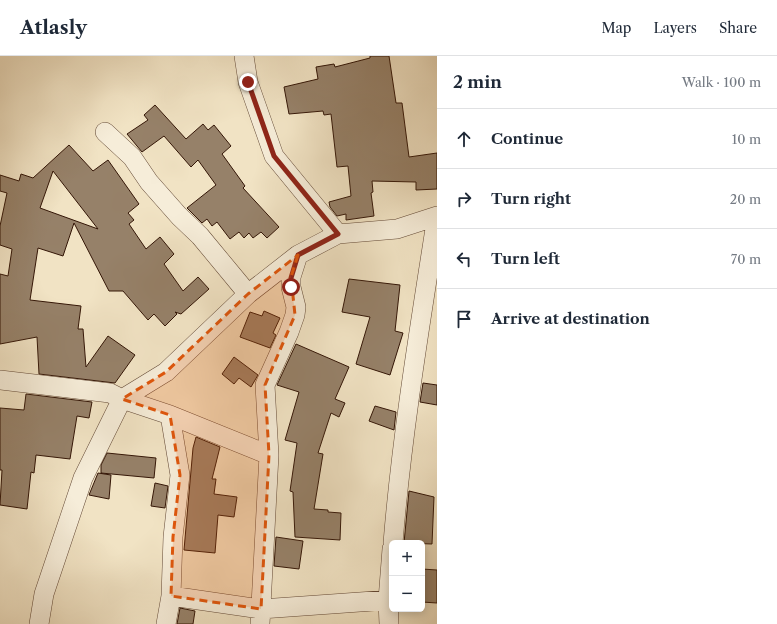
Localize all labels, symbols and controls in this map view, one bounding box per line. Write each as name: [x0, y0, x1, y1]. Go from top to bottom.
text: Atlasly: [20, 16, 87, 39]
text: Map: [601, 19, 631, 37]
text: Layers: [653, 19, 697, 37]
text: Share: [719, 19, 757, 37]
text: 2 min: [453, 72, 502, 92]
route end: [239, 73, 257, 91]
text: Walk · 100 m: [682, 74, 761, 90]
icon: ahead: [453, 128, 475, 150]
text: Continue: [491, 129, 563, 148]
text: 10 m: [732, 131, 761, 147]
icon: right: [453, 188, 475, 210]
text: Turn right: [491, 189, 571, 208]
text: 20 m: [730, 191, 761, 207]
icon: left: [453, 248, 475, 270]
text: Turn left: [491, 249, 560, 268]
text: 70 m: [731, 251, 761, 267]
route start: [282, 278, 300, 296]
icon: arrive: [453, 308, 475, 330]
text: Arrive at destination: [491, 309, 650, 328]
map controls: [389, 540, 425, 612]
button: +: [389, 540, 425, 576]
button: −: [389, 576, 425, 612]

